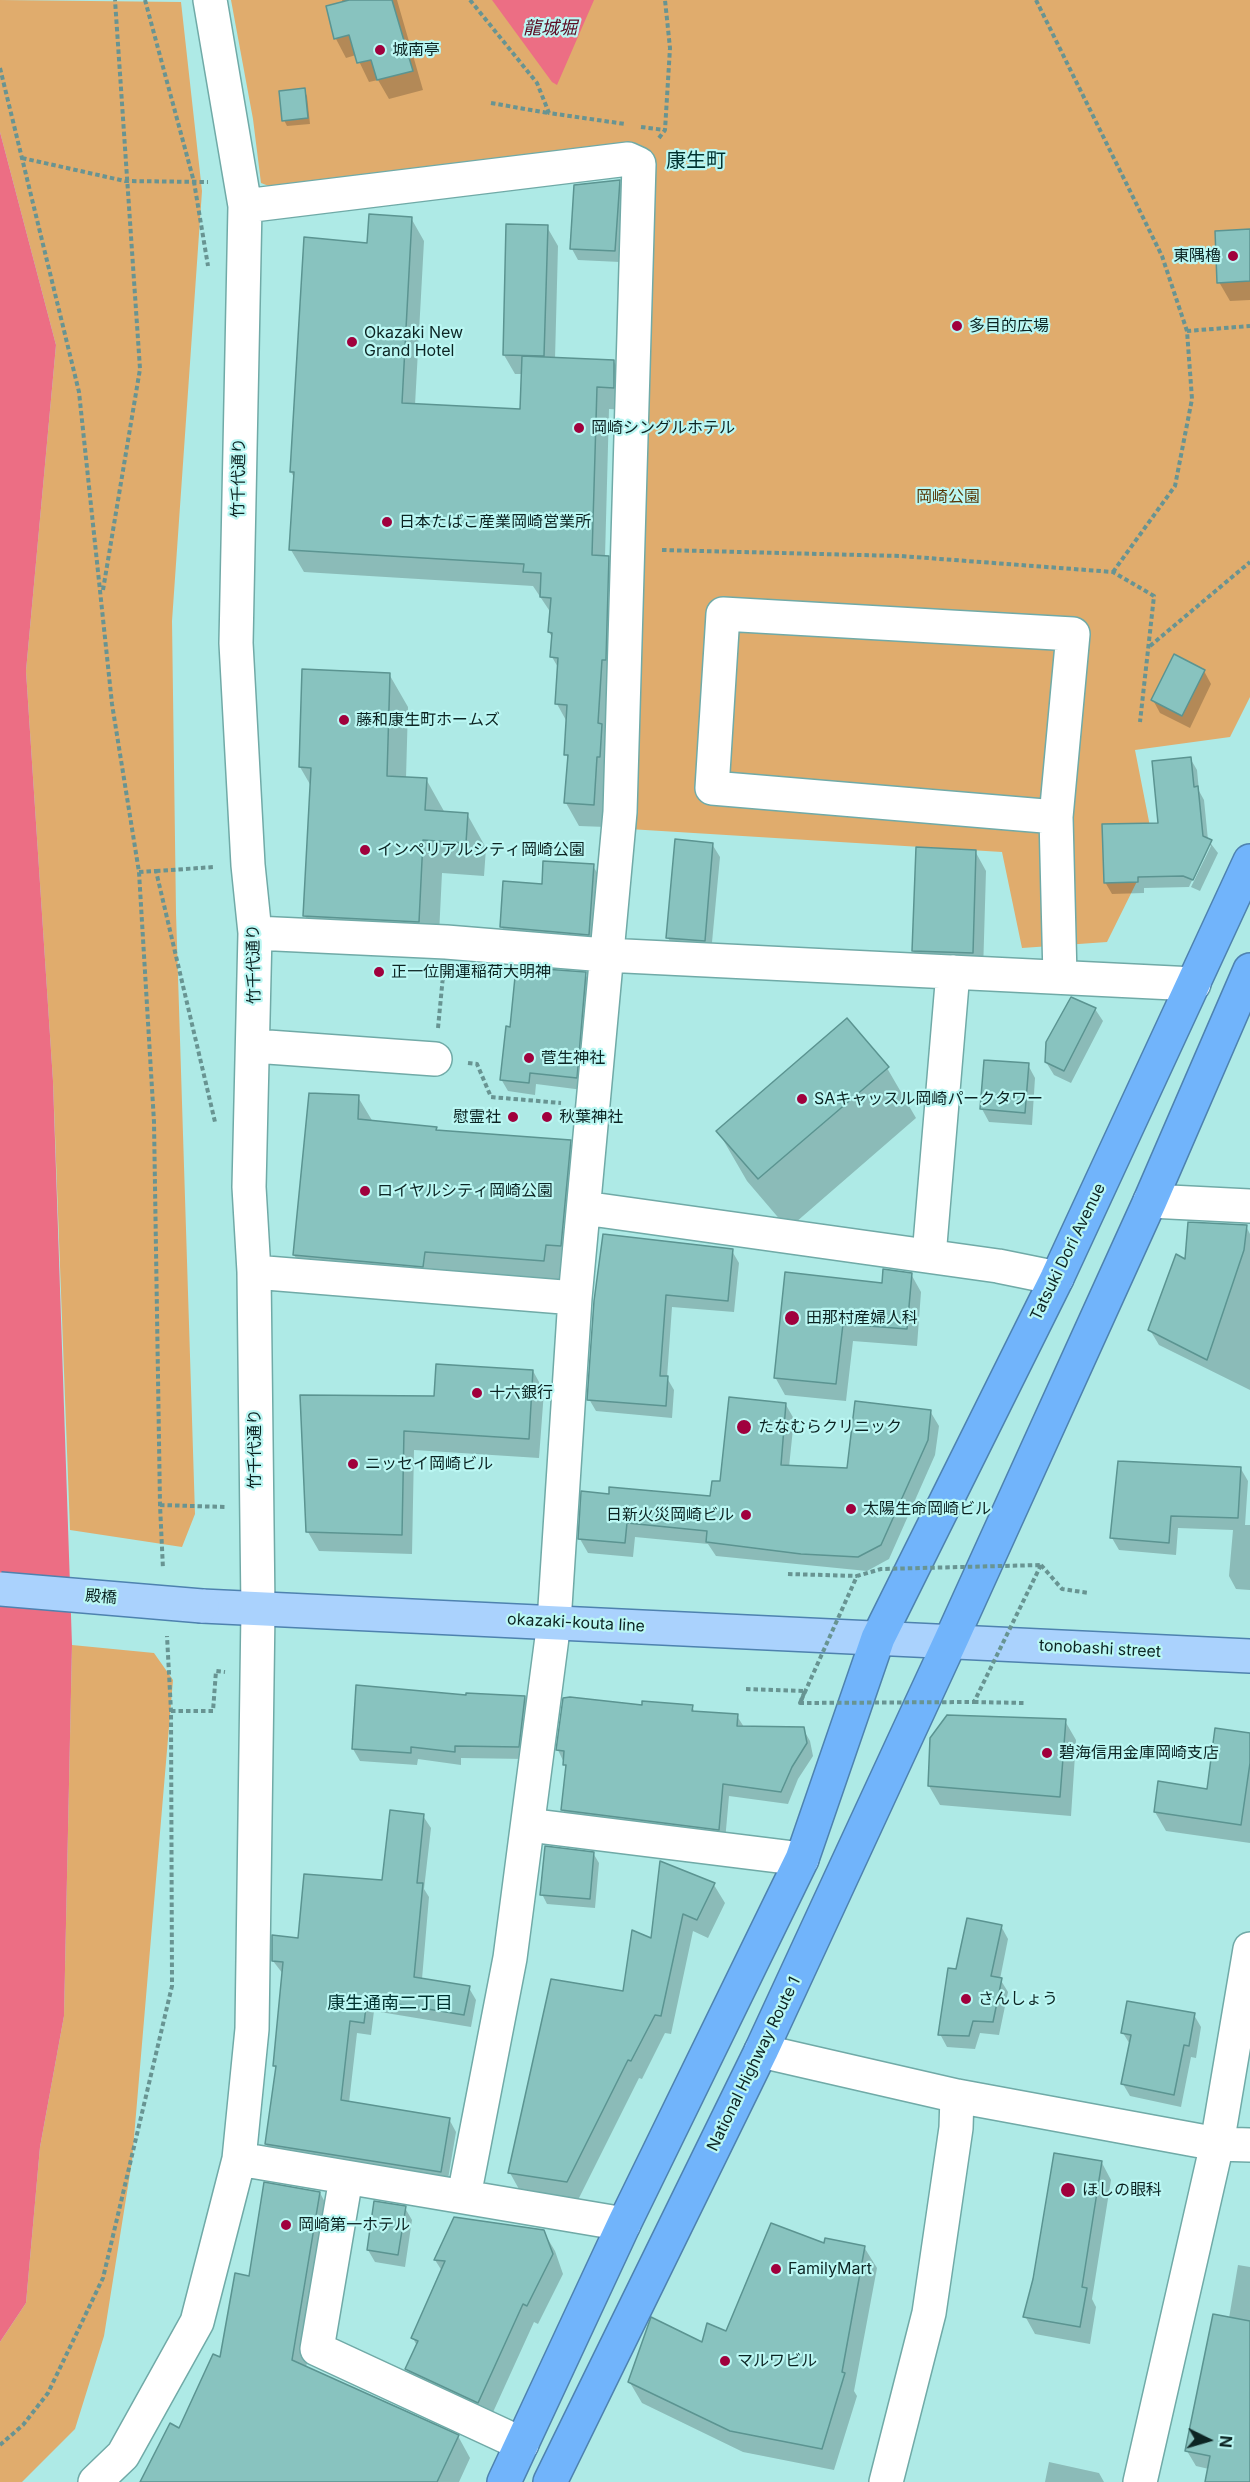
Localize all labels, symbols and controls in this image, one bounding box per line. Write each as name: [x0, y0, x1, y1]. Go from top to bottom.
water label: 龍城堀: [523, 18, 577, 40]
place label: 城南亭: [392, 40, 440, 60]
marker: 城南亭: [373, 43, 387, 57]
district label: 康生町: [666, 149, 726, 173]
place label: 東隅櫓: [1173, 246, 1221, 266]
marker: 東隅櫓: [1226, 249, 1240, 263]
place label: 多目的広場: [969, 316, 1049, 336]
marker: 多目的広場: [950, 319, 964, 333]
place label: Okazaki New Grand Hotel: [364, 323, 463, 361]
marker: Okazaki New Grand Hotel: [345, 335, 359, 349]
place label: 岡崎シングルホテル: [591, 418, 735, 438]
marker: 岡崎シングルホテル: [572, 421, 586, 435]
street label: 竹千代通り: [229, 438, 249, 518]
park label: 岡崎公園: [916, 487, 980, 507]
place label: 日本たばこ産業岡崎営業所: [399, 512, 591, 532]
marker: 日本たばこ産業岡崎営業所: [380, 515, 394, 529]
place label: 藤和康生町ホームズ: [356, 710, 500, 730]
marker: 藤和康生町ホームズ: [337, 713, 351, 727]
place label: インペリアルシティ岡崎公園: [377, 840, 585, 860]
marker: インペリアルシティ岡崎公園: [358, 843, 372, 857]
street label: 竹千代通り: [244, 924, 264, 1004]
place label: 正一位開運稲荷大明神: [391, 962, 551, 982]
marker: 正一位開運稲荷大明神: [372, 965, 386, 979]
place label: 菅生神社: [541, 1048, 605, 1068]
marker: 菅生神社: [522, 1051, 536, 1065]
place label: SAキャッスル岡崎パークタワー: [814, 1089, 1043, 1109]
marker: SAキャッスル岡崎パークタワー: [795, 1092, 809, 1106]
place label: 慰霊社: [453, 1107, 501, 1127]
place label: 秋葉神社: [559, 1107, 623, 1127]
marker: 慰霊社: [506, 1110, 520, 1124]
marker: 秋葉神社: [540, 1110, 554, 1124]
street label: Tatsuki Dori Avenue: [1026, 1180, 1110, 1324]
place label: ロイヤルシティ岡崎公園: [377, 1181, 553, 1201]
marker: ロイヤルシティ岡崎公園: [358, 1184, 372, 1198]
place label: 田那村産婦人科: [806, 1308, 918, 1328]
marker: 田那村産婦人科: [783, 1309, 801, 1327]
place label: 十六銀行: [489, 1383, 553, 1403]
marker: 十六銀行: [470, 1386, 484, 1400]
street label: 竹千代通り: [245, 1409, 265, 1489]
place label: たなむらクリニック: [758, 1417, 902, 1437]
marker: たなむらクリニック: [735, 1418, 753, 1436]
place label: ニッセイ岡崎ビル: [365, 1454, 493, 1474]
marker: ニッセイ岡崎ビル: [346, 1457, 360, 1471]
place label: 太陽生命岡崎ビル: [863, 1499, 991, 1519]
marker: 太陽生命岡崎ビル: [844, 1502, 858, 1516]
place label: 日新火災岡崎ビル: [606, 1505, 734, 1525]
marker: 日新火災岡崎ビル: [739, 1508, 753, 1522]
street label: 殿橋: [84, 1586, 118, 1608]
street label: okazaki-kouta line: [507, 1610, 645, 1636]
street label: tonobashi street: [1038, 1636, 1162, 1662]
place label: 碧海信用金庫岡崎支店: [1059, 1743, 1219, 1763]
marker: 碧海信用金庫岡崎支店: [1040, 1746, 1054, 1760]
street label: National Highway Route 1: [703, 1974, 805, 2154]
place label: さんしょう: [978, 1989, 1058, 2009]
marker: さんしょう: [959, 1992, 973, 2006]
district label: 康生通南二丁目: [327, 1993, 453, 2015]
place label: ほしの眼科: [1082, 2180, 1162, 2200]
marker: ほしの眼科: [1059, 2181, 1077, 2199]
place label: 岡崎第一ホテル: [298, 2215, 410, 2235]
marker: 岡崎第一ホテル: [279, 2218, 293, 2232]
place label: FamilyMart: [788, 2259, 872, 2279]
marker: FamilyMart: [769, 2262, 783, 2276]
place label: マルワビル: [737, 2351, 817, 2371]
marker: マルワビル: [718, 2354, 732, 2368]
north arrow: [1178, 2410, 1238, 2470]
text: N: [1215, 2435, 1236, 2449]

